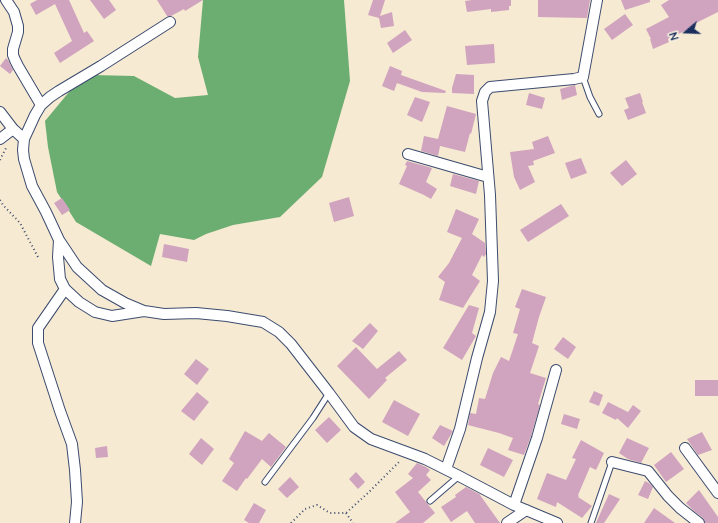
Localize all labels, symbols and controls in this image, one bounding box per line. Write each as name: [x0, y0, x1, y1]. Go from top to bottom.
north arrow: [666, 12, 706, 52]
text: N: [666, 30, 682, 42]

